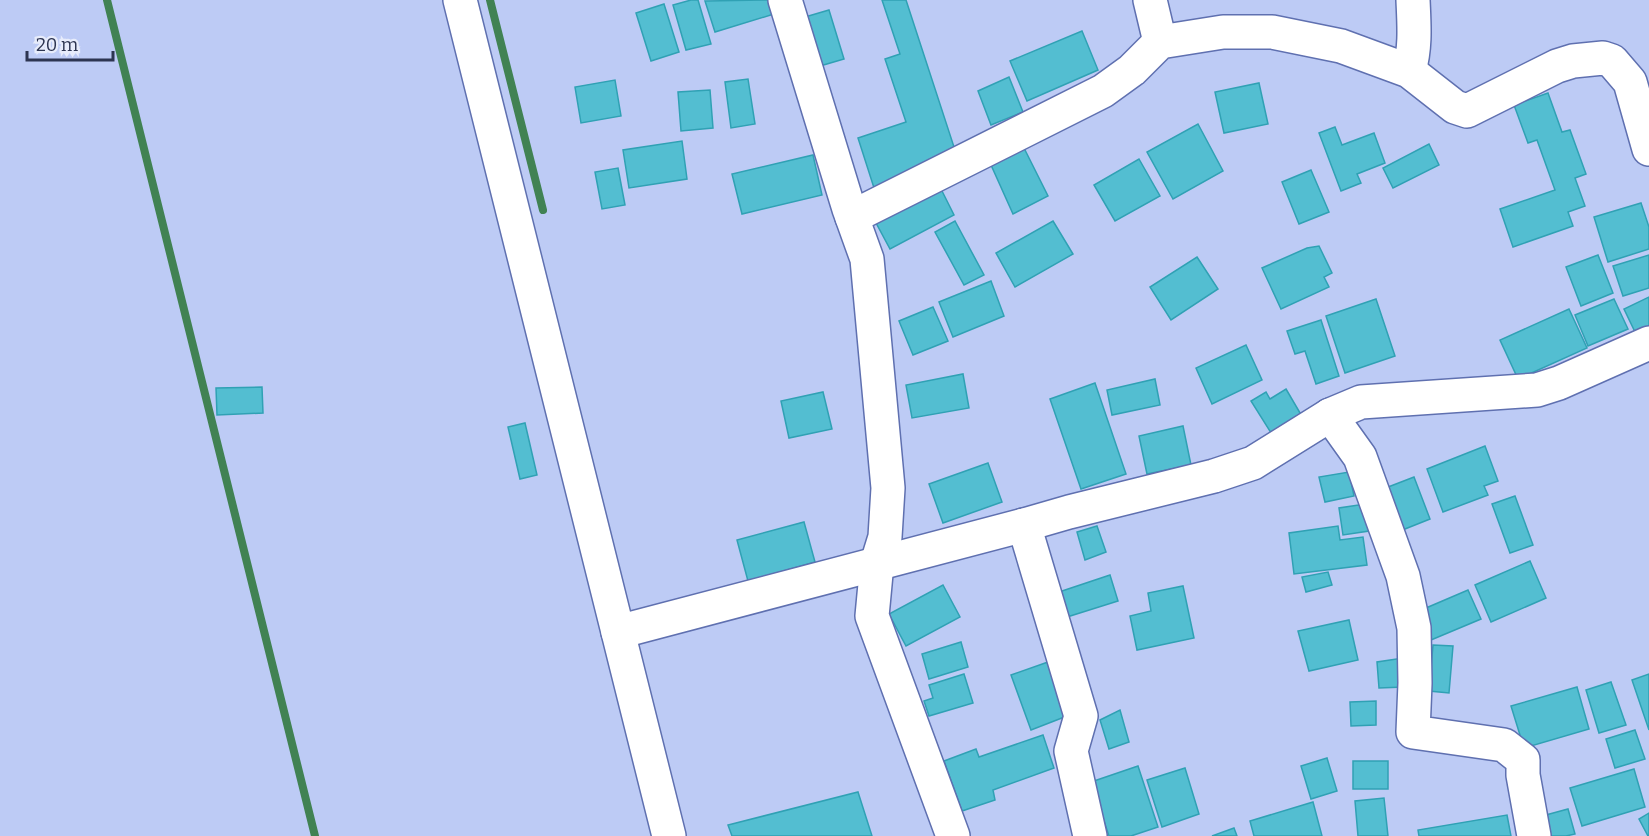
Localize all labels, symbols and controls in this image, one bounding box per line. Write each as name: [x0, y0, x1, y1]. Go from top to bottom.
scale bar: [27, 24, 112, 62]
text: 20 m: [36, 34, 78, 56]

